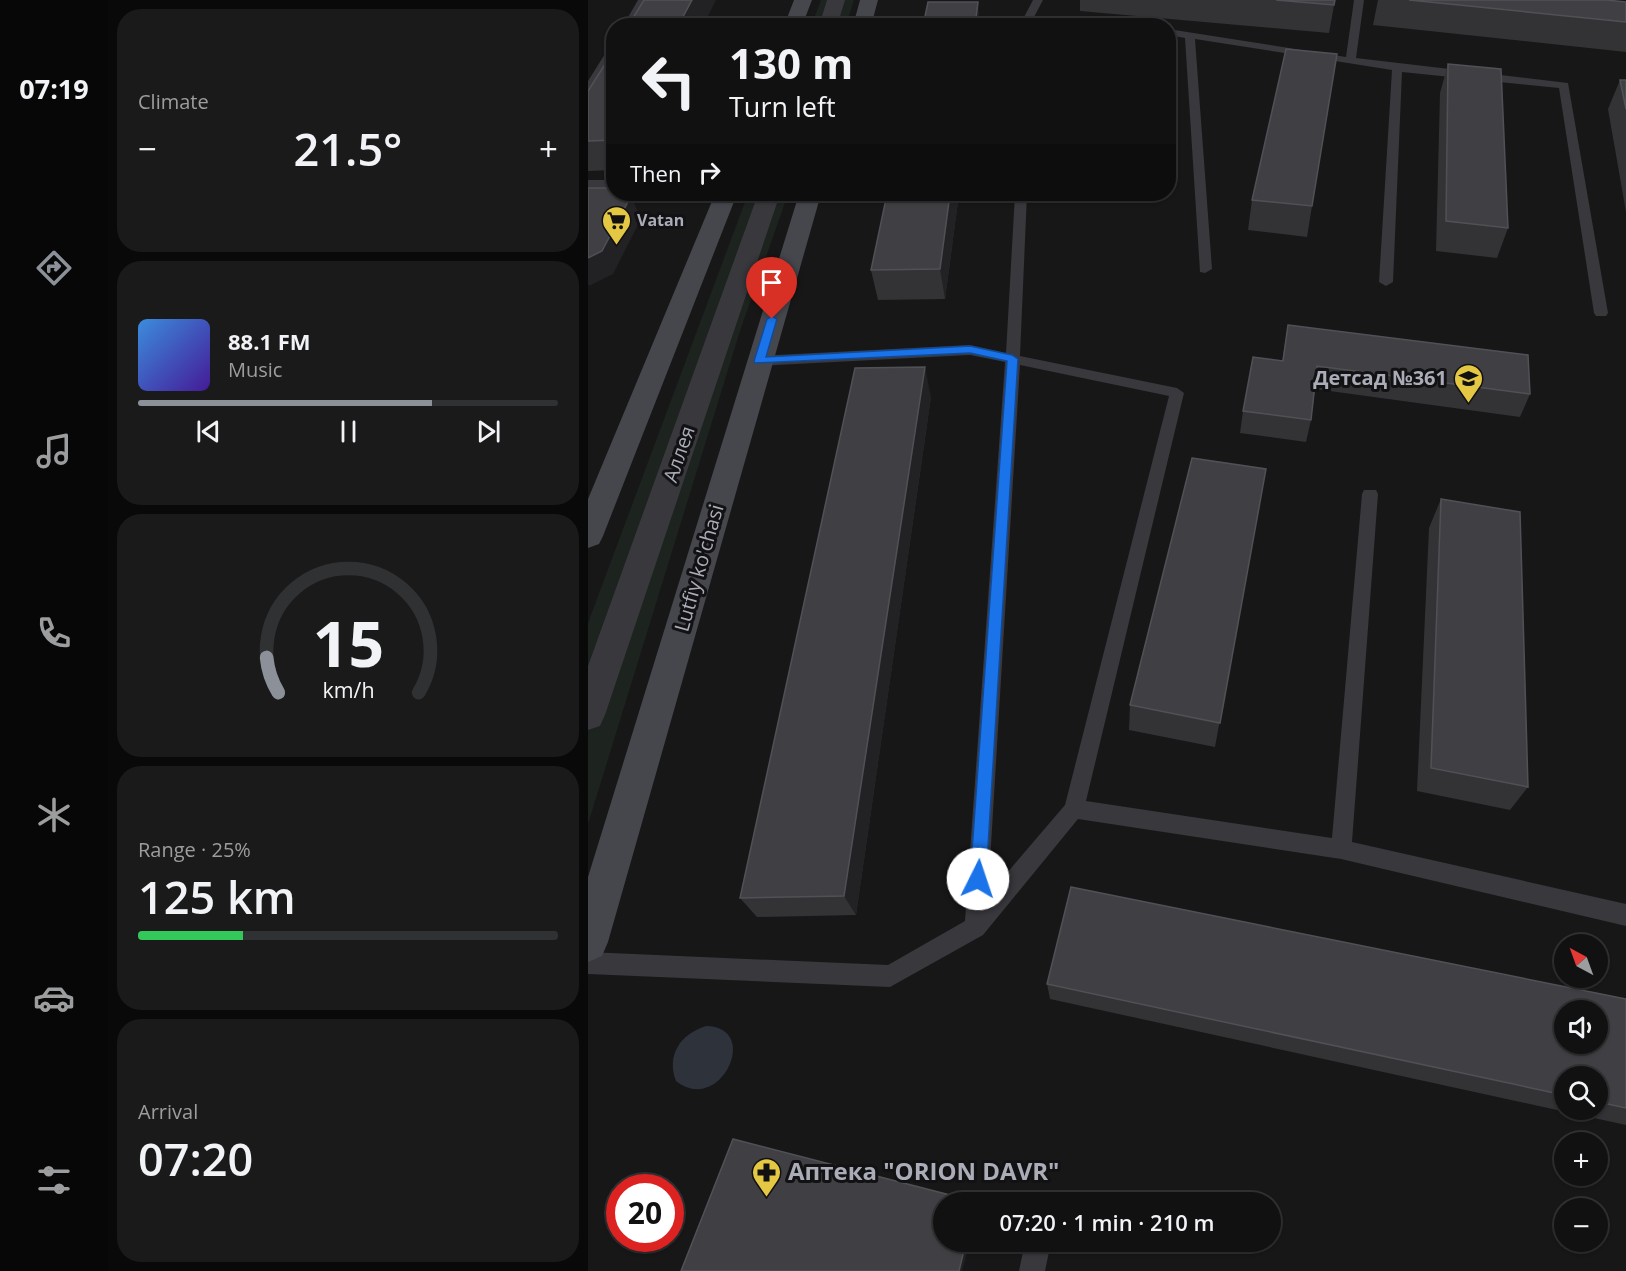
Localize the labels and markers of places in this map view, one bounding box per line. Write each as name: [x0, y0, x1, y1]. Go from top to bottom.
supermarket icon: Vatan: [600, 204, 632, 246]
place label: Vatan: [637, 209, 684, 231]
pin: [746, 257, 797, 319]
school or university icon: Детсад №361: [1452, 362, 1484, 404]
place label: Детсад №361: [1313, 364, 1447, 391]
place label: Аптека "ORION DAVR": [788, 1154, 1059, 1187]
pharmacy icon: Аптека "ORION DAVR": [751, 1156, 783, 1198]

